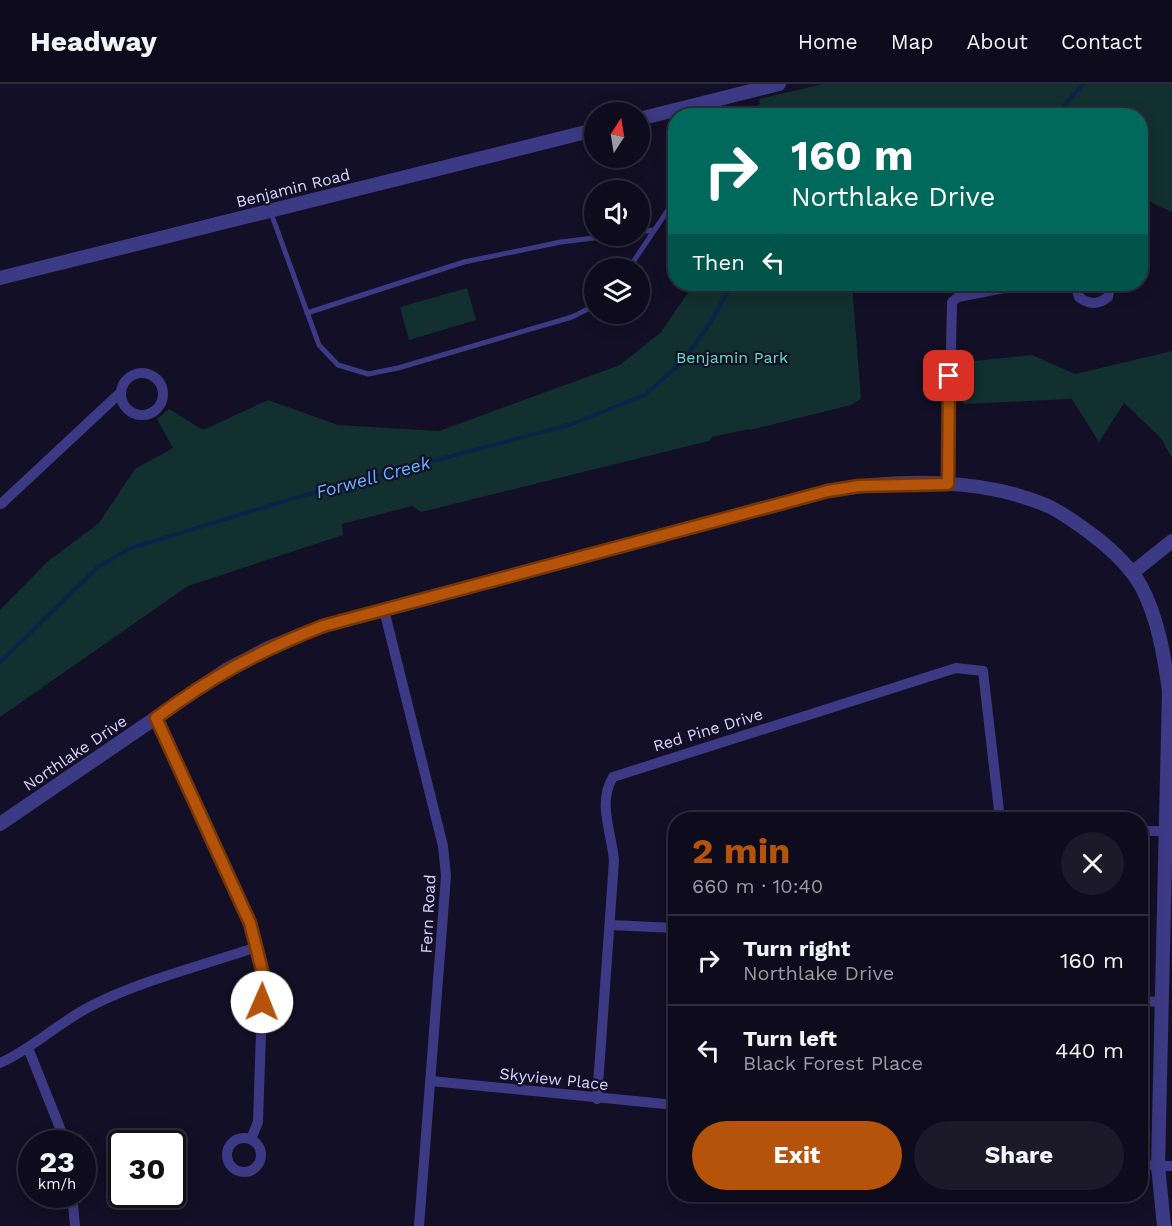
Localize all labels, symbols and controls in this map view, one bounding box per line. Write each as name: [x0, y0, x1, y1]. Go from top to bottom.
text: Headway: [30, 25, 157, 58]
text: Home: [798, 29, 858, 54]
text: Map: [891, 29, 934, 54]
text: About: [967, 29, 1028, 54]
text: Contact: [1061, 29, 1142, 54]
north arrow: [584, 102, 650, 168]
map controls: [584, 102, 650, 324]
text: 160 m: [791, 131, 914, 180]
icon: right: [692, 132, 770, 210]
street label: Benjamin Road: [234, 165, 352, 211]
button: sound: [584, 180, 650, 246]
text: Northlake Drive: [791, 181, 995, 213]
icon: left: [757, 246, 790, 279]
text: Then: [692, 250, 745, 275]
button: layers: [584, 258, 650, 324]
park label: Benjamin Park: [676, 348, 788, 367]
pin: [923, 350, 974, 401]
icon: arrive: [932, 359, 965, 392]
water label: Forwell Creek: [314, 451, 434, 502]
street label: Red Pine Drive: [651, 704, 765, 756]
street label: Northlake Drive: [19, 711, 131, 795]
text: 2 min: [692, 830, 790, 872]
button: close: [1061, 832, 1124, 895]
street label: Fern Road: [416, 874, 440, 954]
text: 660 m · 10:40: [692, 874, 823, 898]
text: Turn right: [743, 936, 850, 961]
icon: right: [692, 944, 725, 977]
text: 160 m: [1060, 948, 1124, 973]
text: Northlake Drive: [743, 961, 894, 985]
position arrow: [230, 970, 294, 1034]
text: Turn left: [743, 1026, 837, 1051]
icon: left: [692, 1034, 725, 1067]
text: 440 m: [1055, 1038, 1124, 1063]
text: Black Forest Place: [743, 1051, 923, 1075]
street label: Skyview Place: [499, 1064, 609, 1094]
button: Exit: [692, 1121, 902, 1190]
button: Share: [914, 1121, 1124, 1190]
speed limit sign: 30: [108, 1130, 186, 1208]
text: 23: [39, 1144, 75, 1179]
text: km/h: [38, 1175, 76, 1193]

